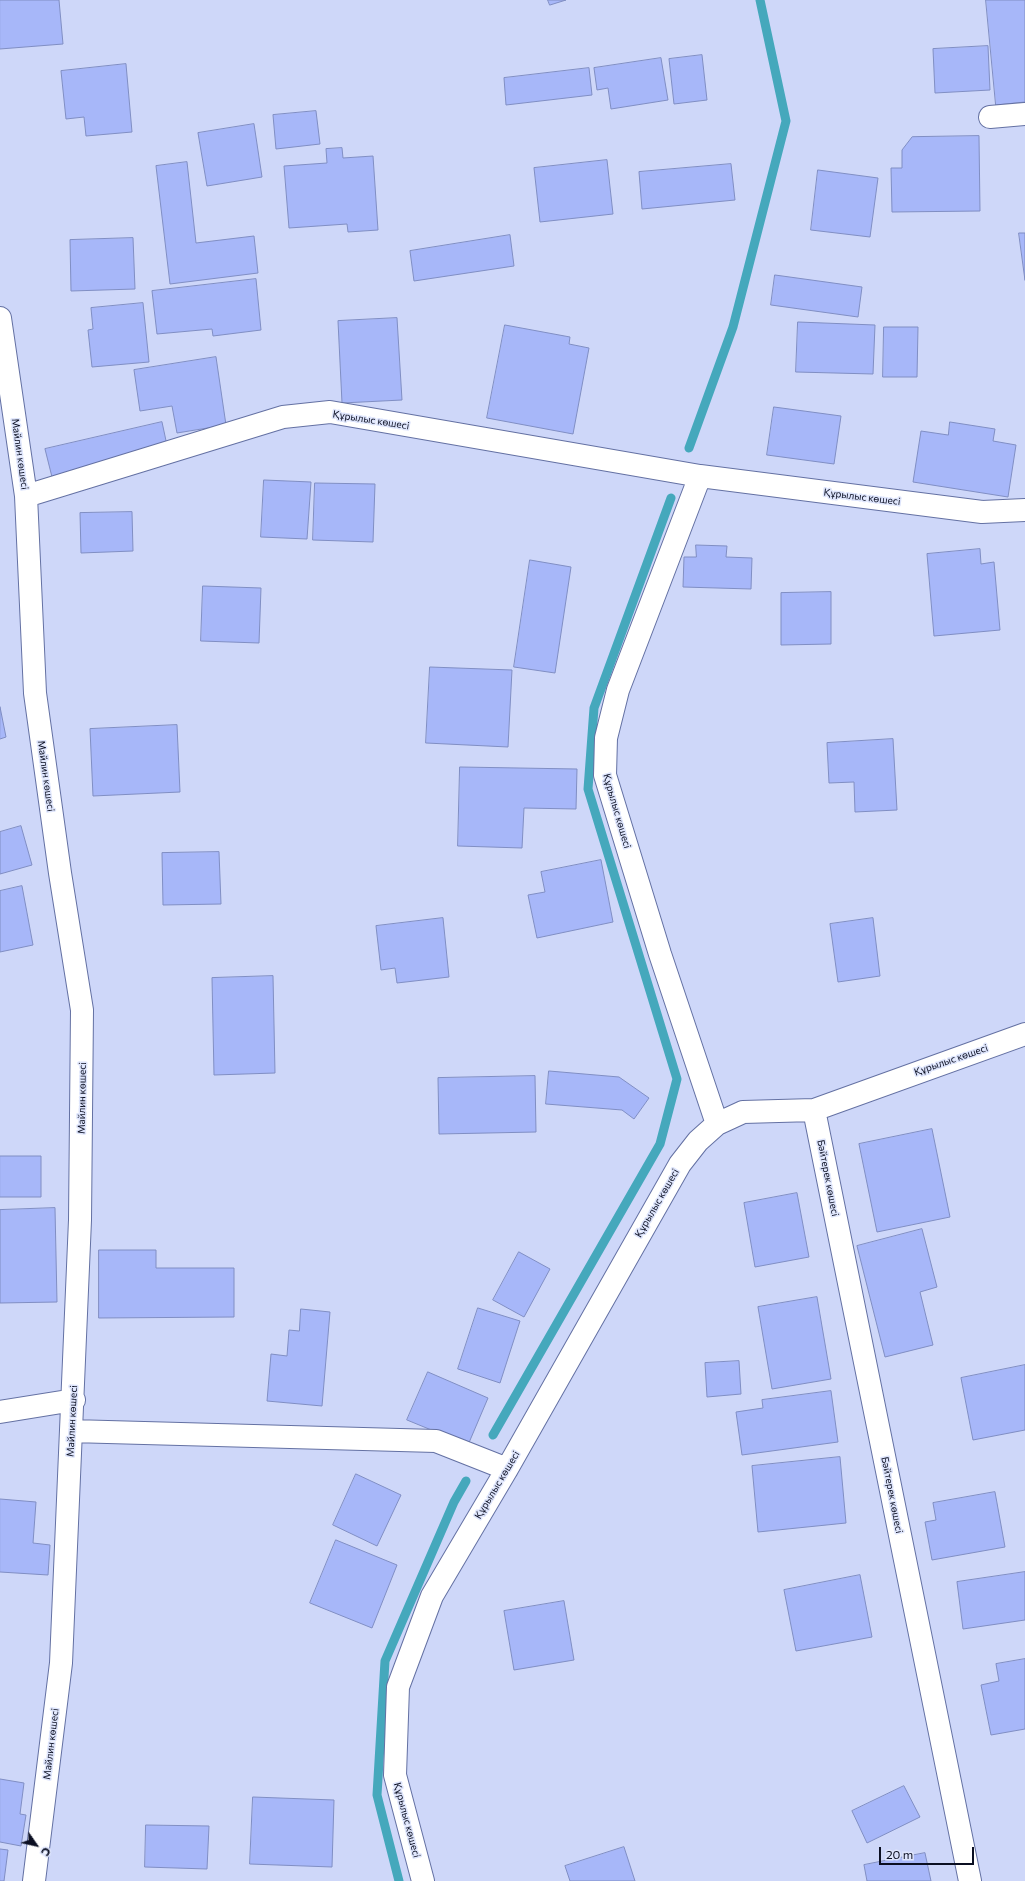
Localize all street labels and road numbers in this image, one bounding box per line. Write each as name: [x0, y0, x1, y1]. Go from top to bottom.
street label: Құрылыс көшесі: [332, 408, 410, 432]
street label: Майлин көшесі: [9, 418, 31, 490]
street label: Құрылыс көшесі: [823, 486, 901, 508]
street label: Майлин көшесі: [35, 740, 57, 812]
street label: Құрылыс көшесі: [601, 772, 633, 850]
street label: Құрылыс көшесі: [912, 1042, 990, 1078]
street label: Майлин көшесі: [75, 1062, 89, 1134]
street label: Бәйтерек көшесі: [815, 1139, 841, 1217]
street label: Құрылыс көшесі: [632, 1167, 682, 1239]
street label: Майлин көшесі: [64, 1385, 80, 1457]
street label: Құрылыс көшесі: [472, 1449, 522, 1521]
street label: Бәйтерек көшесі: [879, 1456, 905, 1534]
street label: Майлин көшесі: [41, 1708, 61, 1780]
street label: Құрылыс көшесі: [391, 1781, 423, 1859]

